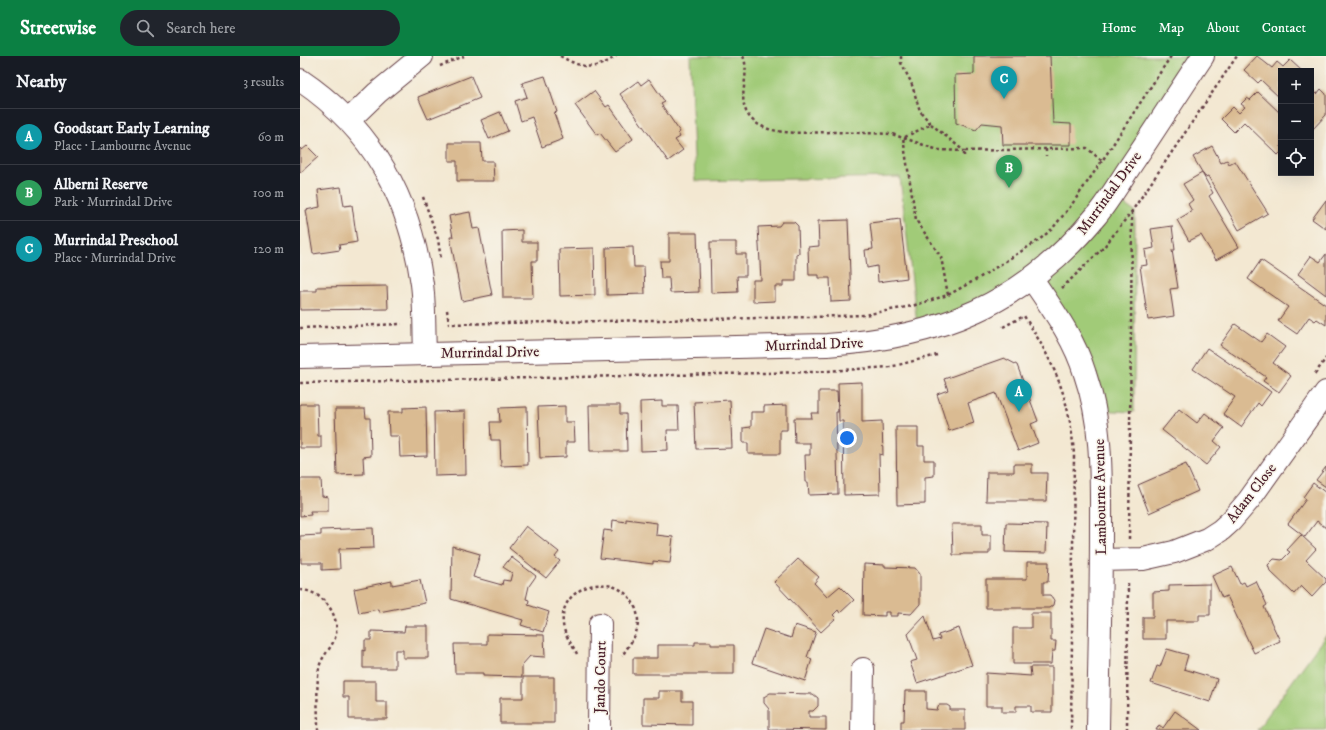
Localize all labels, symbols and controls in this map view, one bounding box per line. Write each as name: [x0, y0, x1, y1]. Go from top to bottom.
search box: [120, 10, 400, 46]
text: Streetwise: [20, 17, 96, 40]
icon: search: [134, 17, 156, 39]
text: Search here: [166, 19, 236, 38]
text: Home: [1102, 19, 1136, 37]
text: Map: [1158, 19, 1184, 37]
text: About: [1206, 19, 1240, 37]
text: Contact: [1262, 19, 1306, 37]
pin: C: [991, 66, 1017, 99]
map controls: [1278, 68, 1314, 176]
button: +: [1278, 68, 1314, 104]
text: Nearby: [16, 71, 66, 93]
text: 3 results: [243, 74, 284, 90]
button: −: [1278, 104, 1314, 140]
text: Goodstart Early Learning: [54, 119, 209, 138]
text: A: [25, 129, 33, 145]
text: 60 m: [258, 129, 284, 145]
text: Place · Lambourne Avenue: [54, 138, 191, 154]
button: locate: [1278, 140, 1314, 176]
street label: Murrindal Drive: [1073, 148, 1146, 239]
pin: B: [996, 155, 1022, 188]
text: Alberni Reserve: [54, 175, 148, 194]
text: B: [25, 185, 33, 201]
text: 100 m: [253, 185, 284, 201]
text: Park · Murrindal Drive: [54, 194, 172, 210]
text: Murrindal Preschool: [54, 231, 178, 250]
text: C: [25, 241, 33, 257]
text: 120 m: [253, 241, 284, 257]
text: Place · Murrindal Drive: [54, 250, 176, 266]
street label: Murrindal Drive: [764, 333, 864, 356]
street label: Murrindal Drive: [441, 342, 539, 363]
pin: A: [1006, 379, 1032, 412]
your location: [837, 428, 857, 448]
street label: Lambourne Avenue: [1090, 439, 1111, 555]
street label: Adam Close: [1222, 460, 1281, 527]
street label: Jando Court: [590, 640, 611, 716]

